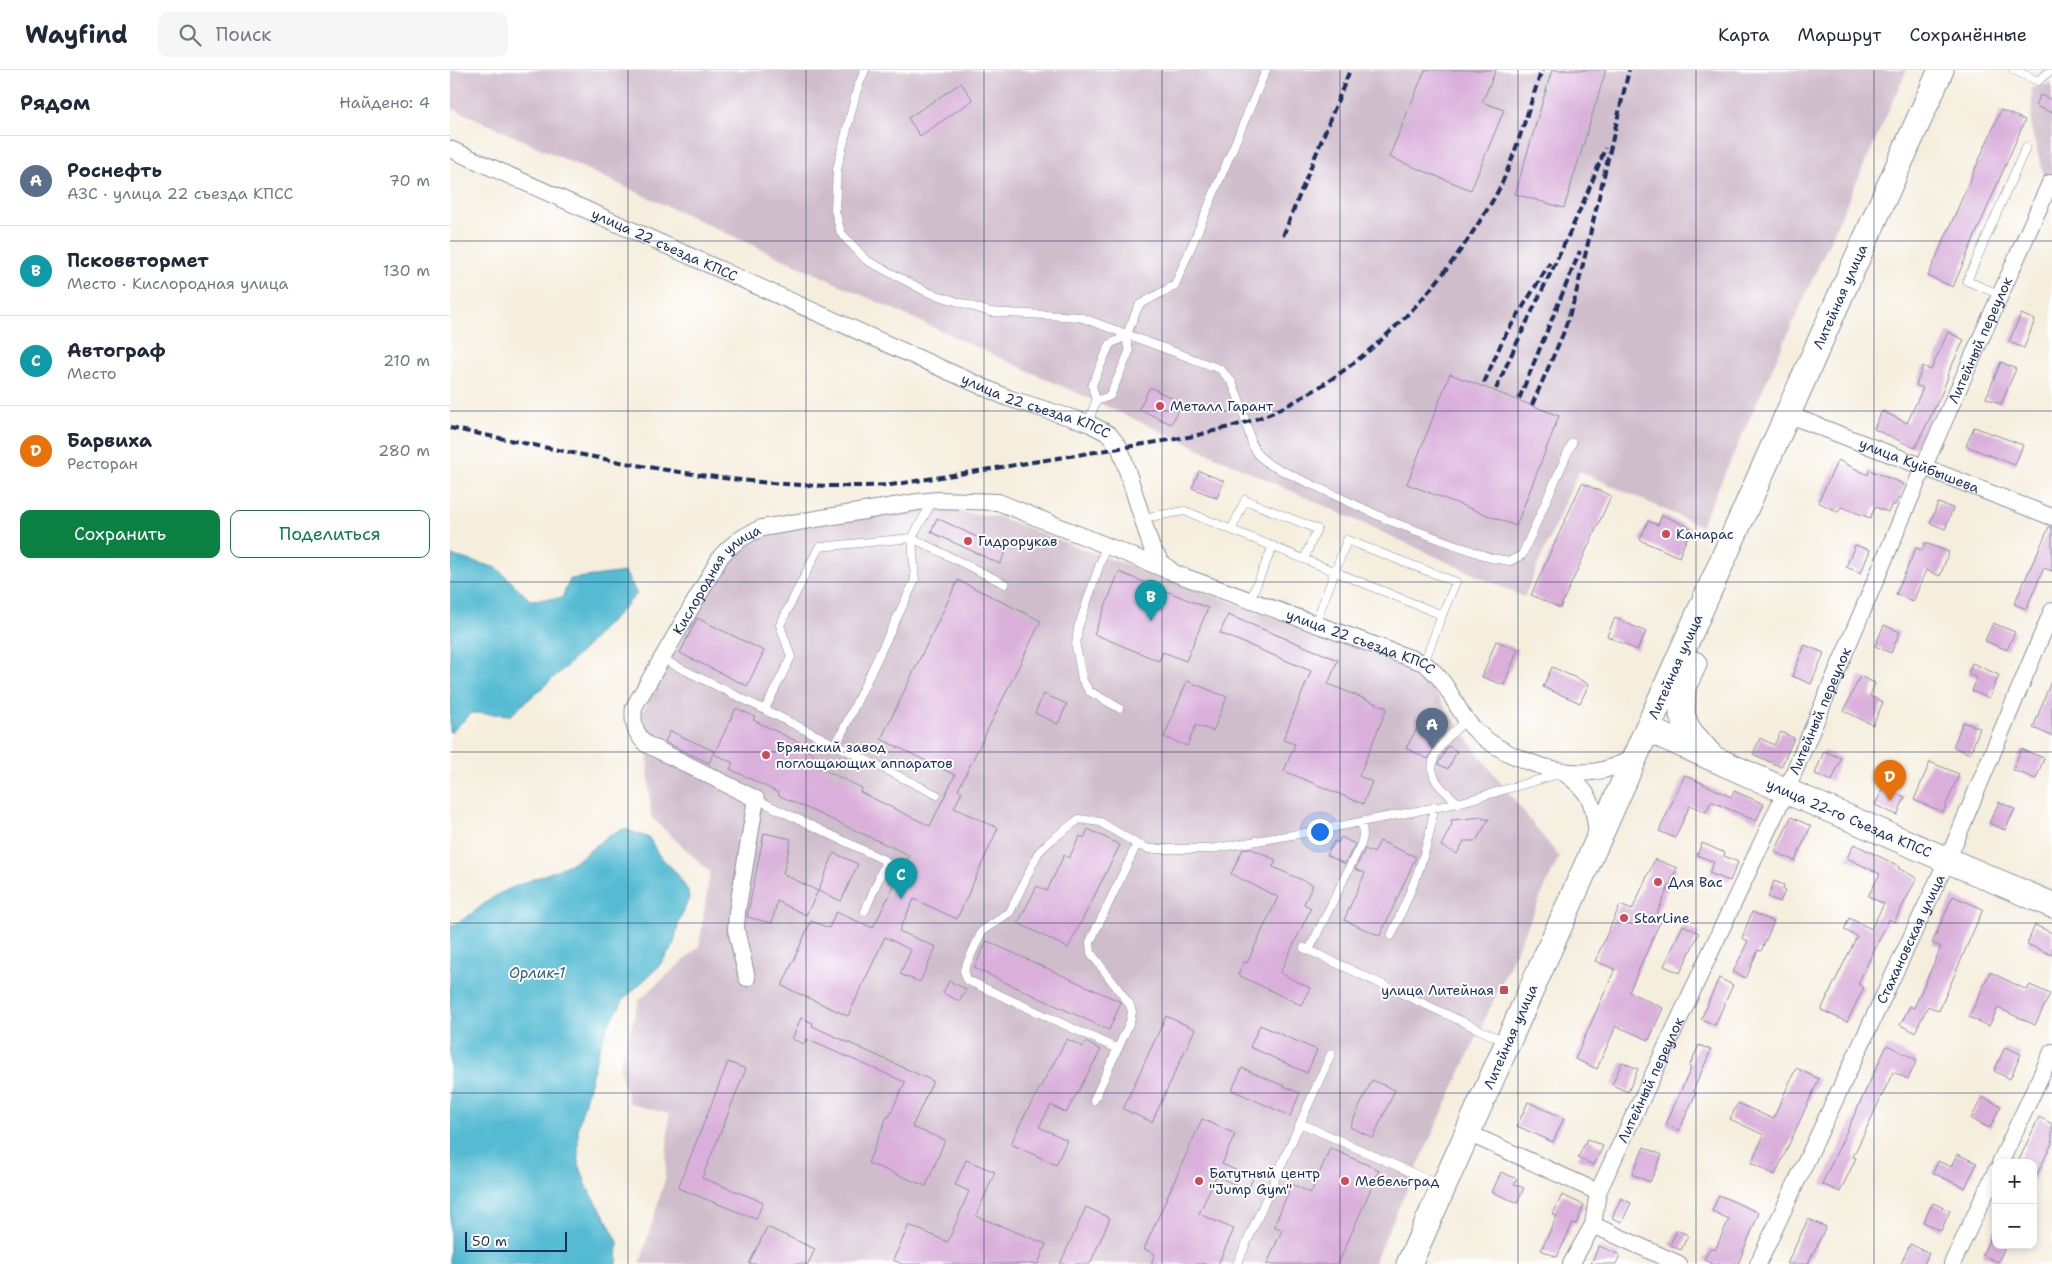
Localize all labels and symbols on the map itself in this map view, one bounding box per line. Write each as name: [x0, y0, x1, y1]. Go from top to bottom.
street label: улица 22 съезда КПСС: [589, 204, 740, 285]
street label: Литейная улица: [1809, 241, 1871, 352]
street label: Литейный переулок: [1944, 273, 2016, 406]
street label: улица 22 съезда КПСС: [959, 369, 1113, 442]
place label: Металл Гарант: [1170, 397, 1274, 415]
marker: Металл Гарант: [1154, 400, 1166, 412]
street label: улица Куйбышева: [1857, 434, 1982, 497]
street label: Кислородная улица: [669, 521, 764, 638]
place label: Канарас: [1676, 525, 1734, 543]
marker: Канарас: [1660, 528, 1672, 540]
place label: Гидрорукав: [978, 532, 1057, 550]
marker: Гидрорукав: [962, 535, 974, 547]
pin: B: [1135, 580, 1167, 621]
street label: улица 22 съезда КПСС: [1284, 605, 1439, 678]
street label: Литейная улица: [1644, 611, 1706, 722]
street label: Литейный переулок: [1785, 644, 1855, 777]
pin: A: [1416, 708, 1448, 749]
place label: Брянский завод поглощающих аппаратов: [776, 738, 953, 772]
marker: Брянский завод поглощающих аппаратов: [760, 749, 772, 761]
pin: D: [1874, 760, 1906, 801]
street label: улица 22-го Съезда КПСС: [1764, 775, 1935, 861]
your location: [1307, 819, 1333, 845]
pin: C: [885, 858, 917, 899]
street label: Стахановская улица: [1872, 871, 1949, 1007]
place label: Для Вас: [1668, 873, 1723, 891]
marker: Для Вас: [1652, 876, 1664, 888]
place label: StarLine: [1634, 909, 1690, 927]
marker: StarLine: [1618, 912, 1630, 924]
water label: Орлик-1: [509, 963, 566, 983]
place label: улица Литейная: [1381, 981, 1494, 999]
street label: Литейная улица: [1479, 981, 1542, 1092]
marker: улица Литейная: [1498, 984, 1510, 996]
street label: Литейный переулок: [1613, 1014, 1688, 1146]
place label: Батутный центр "Jump Gym": [1209, 1164, 1320, 1198]
place label: Мебельград: [1355, 1172, 1440, 1190]
marker: Батутный центр "Jump Gym": [1193, 1175, 1205, 1187]
marker: Мебельград: [1339, 1175, 1351, 1187]
scale bar: [465, 1229, 568, 1252]

